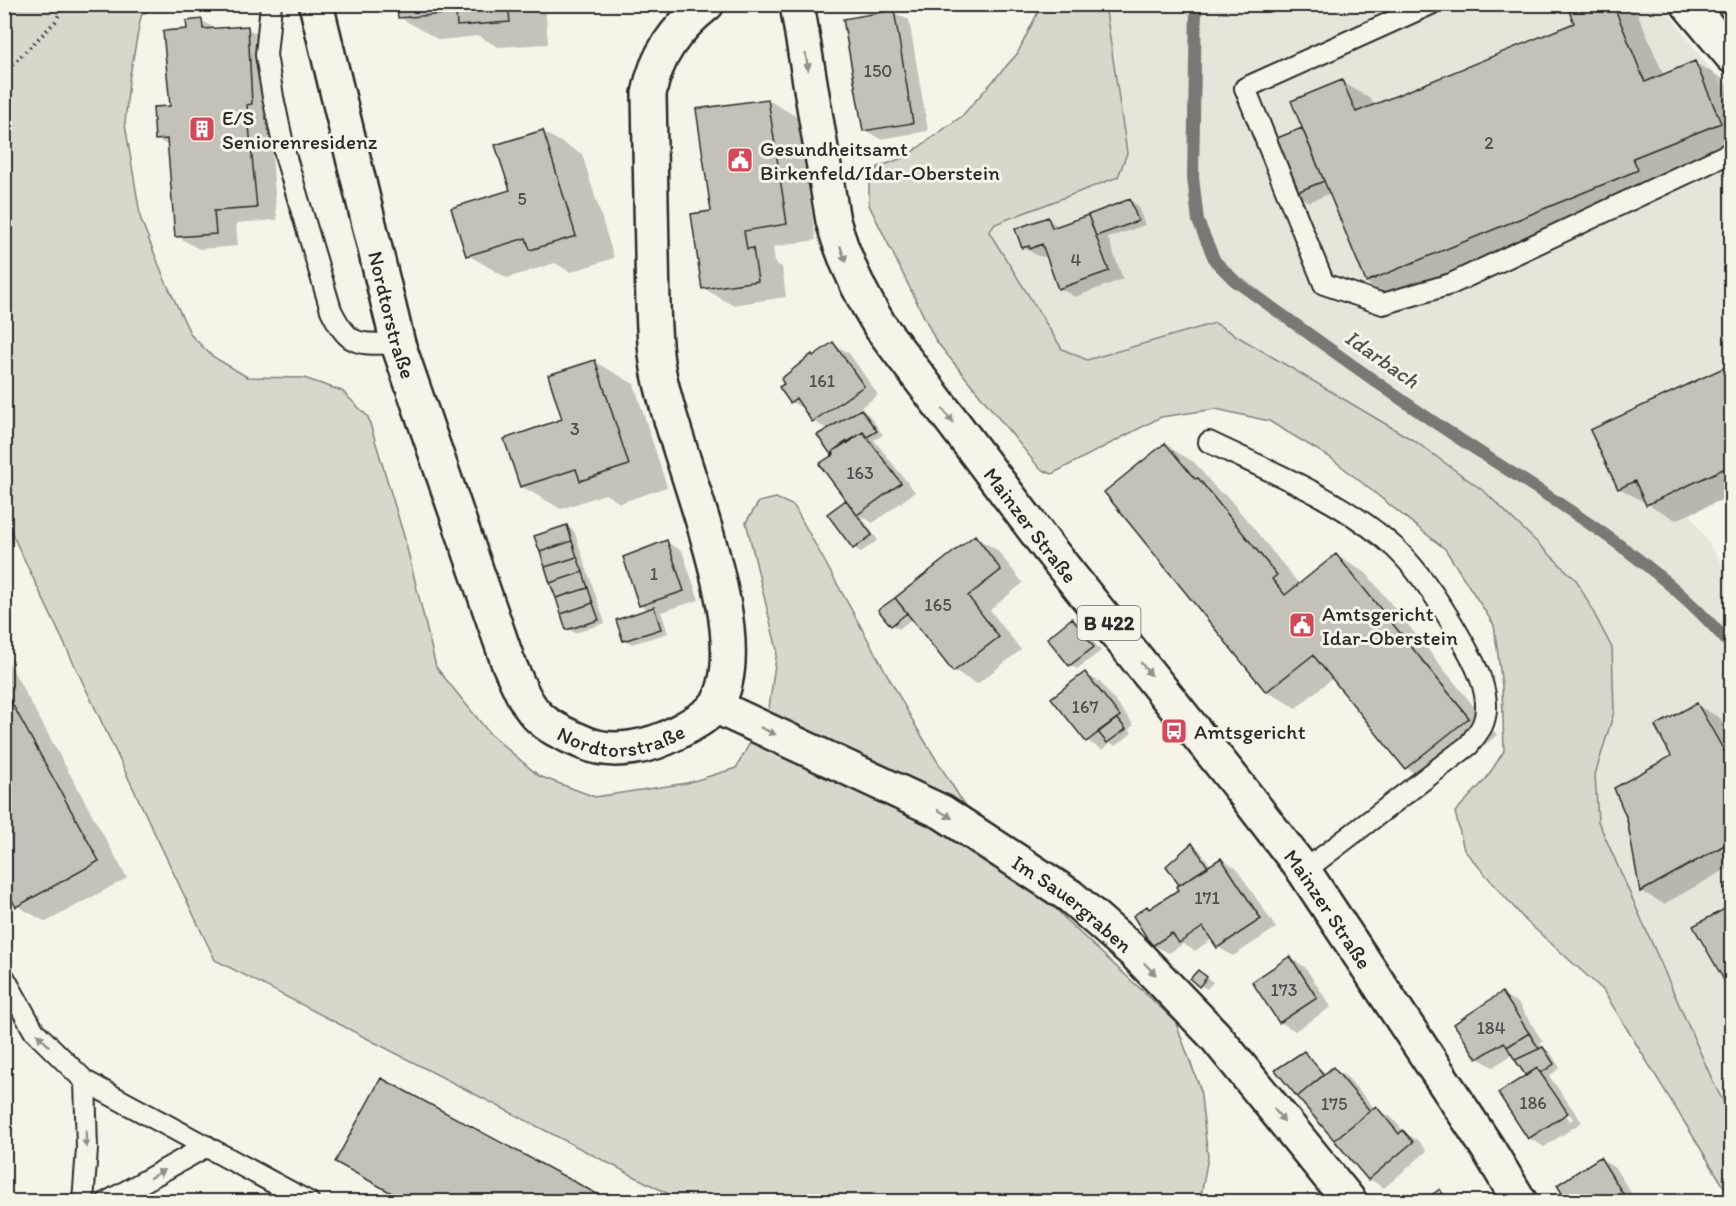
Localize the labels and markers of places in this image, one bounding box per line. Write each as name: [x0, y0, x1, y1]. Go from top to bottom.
place label: E/S Seniorenresidenz: [222, 105, 378, 154]
building icon: E/S Seniorenresidenz: [187, 114, 217, 144]
place label: Gesundheitsamt Birkenfeld/Idar-Oberstein: [760, 136, 1000, 185]
public building icon: Gesundheitsamt Birkenfeld/Idar-Oberstein: [725, 145, 755, 175]
place label: Amtsgericht Idar-Oberstein: [1322, 601, 1458, 650]
public building icon: Amtsgericht Idar-Oberstein: [1287, 610, 1317, 640]
bus stop icon: Amtsgericht: [1159, 716, 1189, 746]
place label: Amtsgericht: [1194, 719, 1306, 744]

